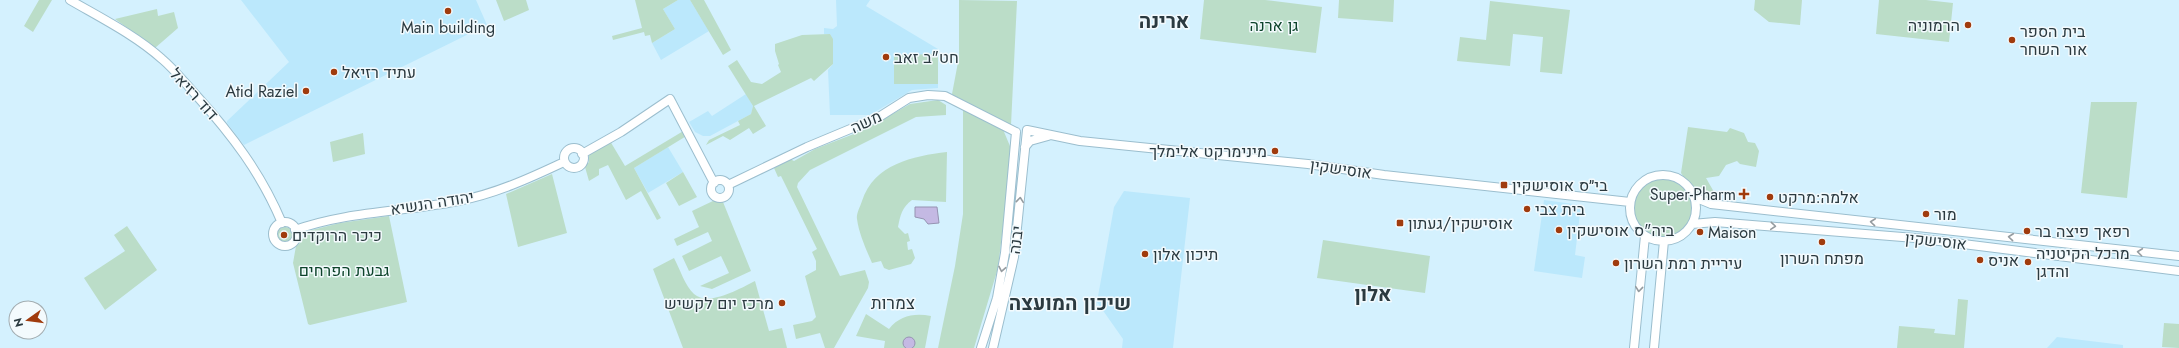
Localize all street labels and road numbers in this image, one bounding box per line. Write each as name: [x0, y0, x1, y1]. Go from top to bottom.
street label: דוד רזיאל: [164, 63, 224, 125]
street label: משה: [847, 105, 885, 139]
street label: אוסישקין: [1309, 153, 1373, 185]
street label: יהודה הנשיא: [388, 185, 476, 221]
street label: יבנה: [1003, 224, 1029, 256]
street label: אוסישקין: [1904, 226, 1968, 256]

